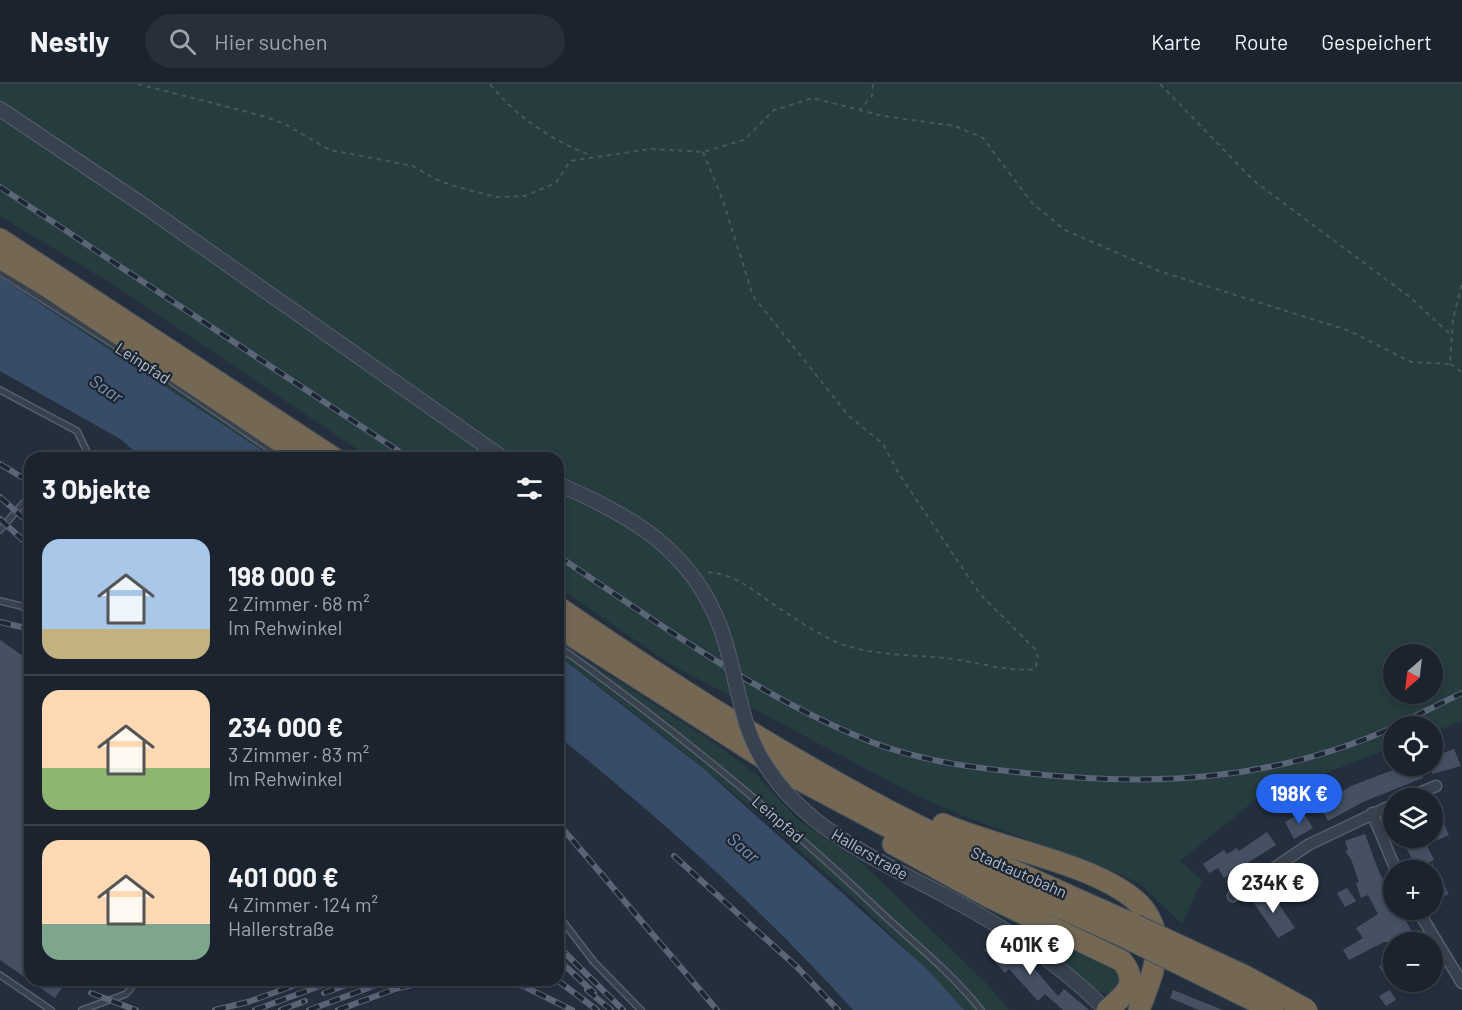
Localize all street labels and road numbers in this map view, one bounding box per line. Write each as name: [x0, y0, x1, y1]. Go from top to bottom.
street label: Leinpfad: [112, 338, 174, 387]
street label: Leinpfad: [749, 791, 808, 846]
street label: Hallerstraße: [829, 824, 912, 883]
street label: Stadtautobahn: [968, 842, 1070, 901]

